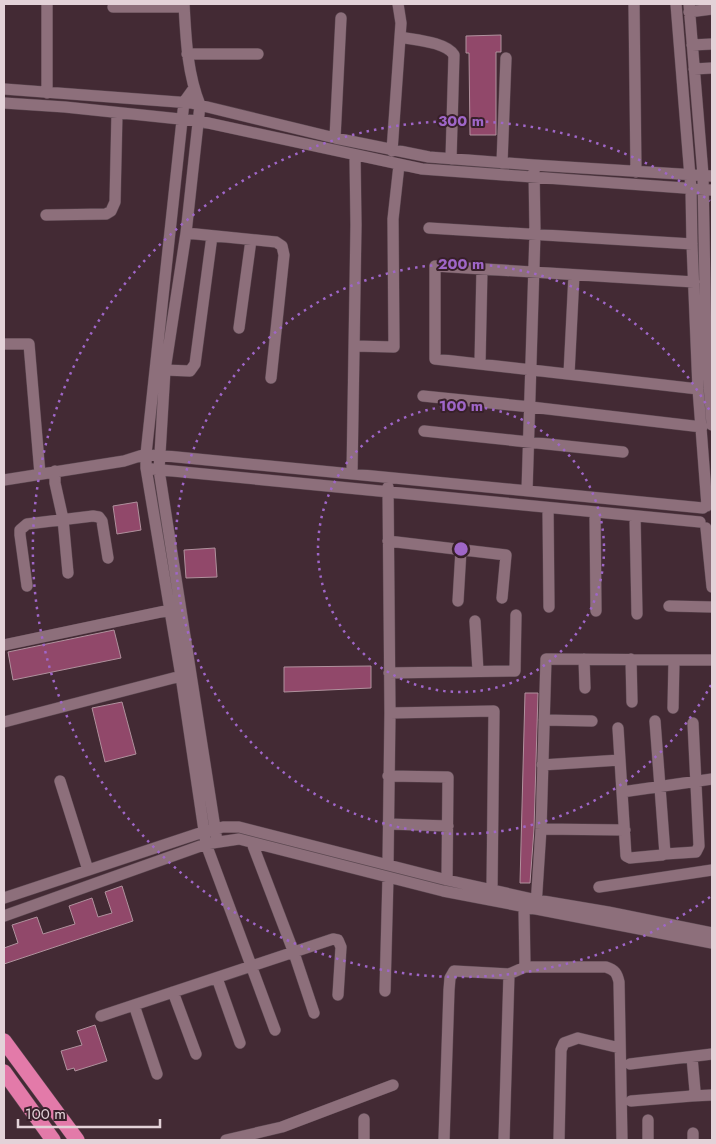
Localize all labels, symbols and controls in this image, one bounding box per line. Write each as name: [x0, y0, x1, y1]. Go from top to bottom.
text: 300 m: [438, 110, 484, 132]
text: 200 m: [438, 253, 484, 275]
text: 100 m: [439, 395, 483, 417]
centre of rings: [452, 540, 470, 558]
scale bar: [18, 1096, 160, 1128]
text: 100 m: [25, 1103, 66, 1125]

